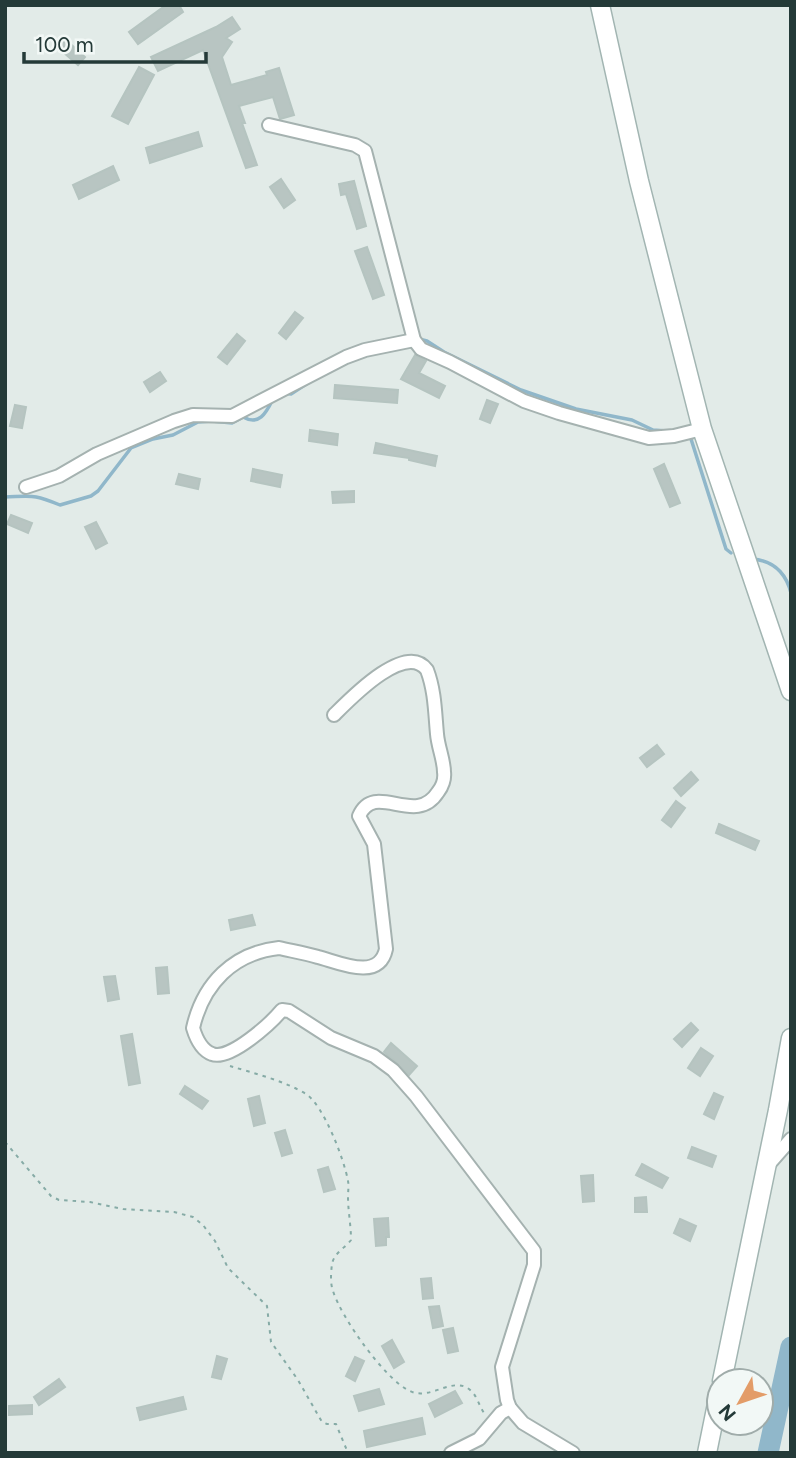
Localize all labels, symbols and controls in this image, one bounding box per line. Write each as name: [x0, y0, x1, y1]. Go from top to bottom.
scale bar: [24, 21, 206, 65]
text: 100 m: [35, 32, 94, 57]
north arrow: [705, 1367, 775, 1437]
text: N: [714, 1400, 741, 1426]

